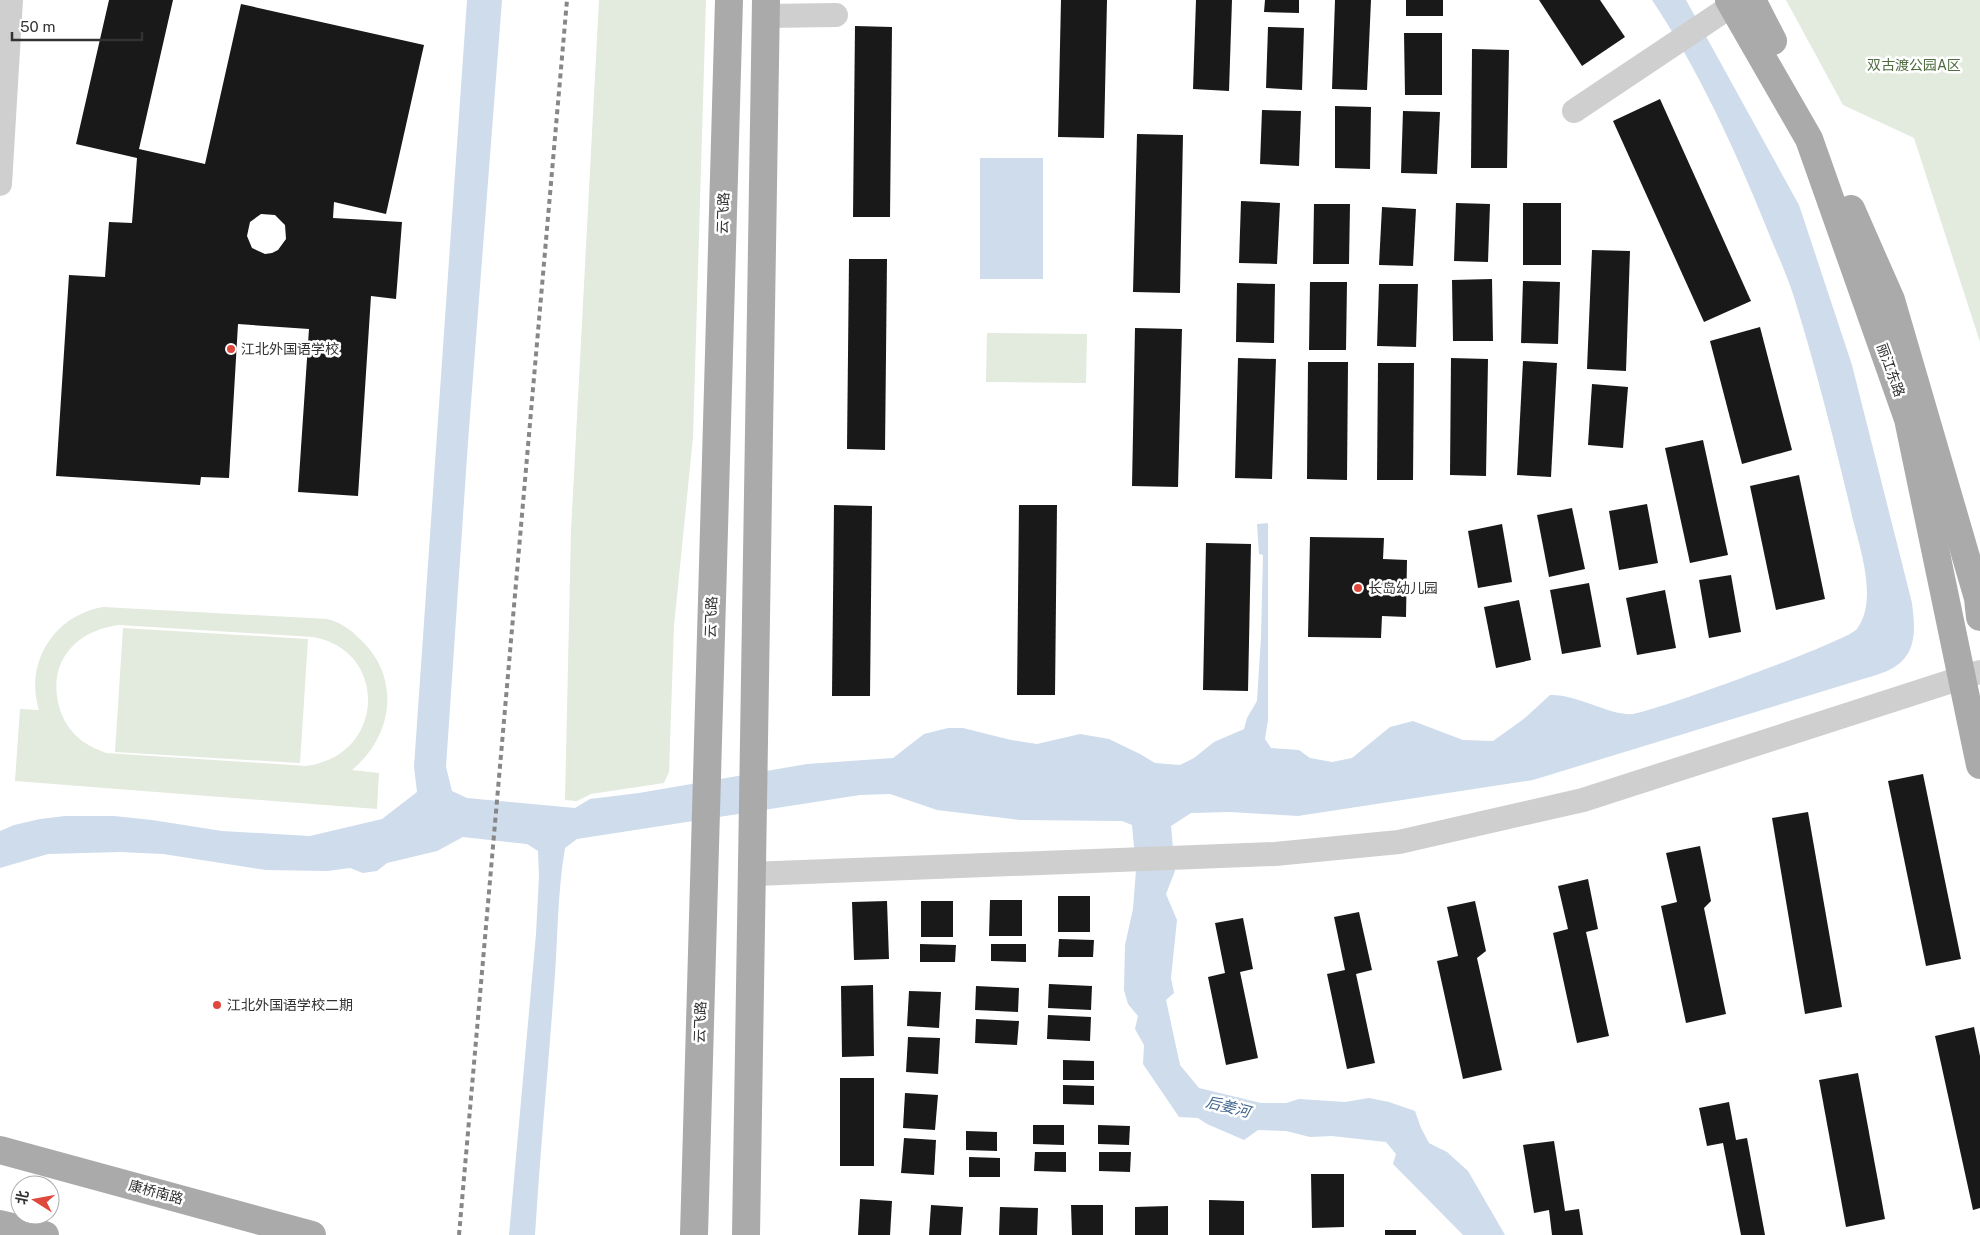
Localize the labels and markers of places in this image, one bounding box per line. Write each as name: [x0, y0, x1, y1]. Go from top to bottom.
place label: 江北外国语学校: [241, 341, 339, 357]
marker: 江北外国语学校: [225, 343, 237, 355]
place label: 长岛幼儿园: [1368, 580, 1438, 596]
marker: 长岛幼儿园: [1352, 582, 1364, 594]
place label: 江北外国语学校二期: [227, 997, 353, 1013]
marker: 江北外国语学校二期: [211, 999, 223, 1011]

